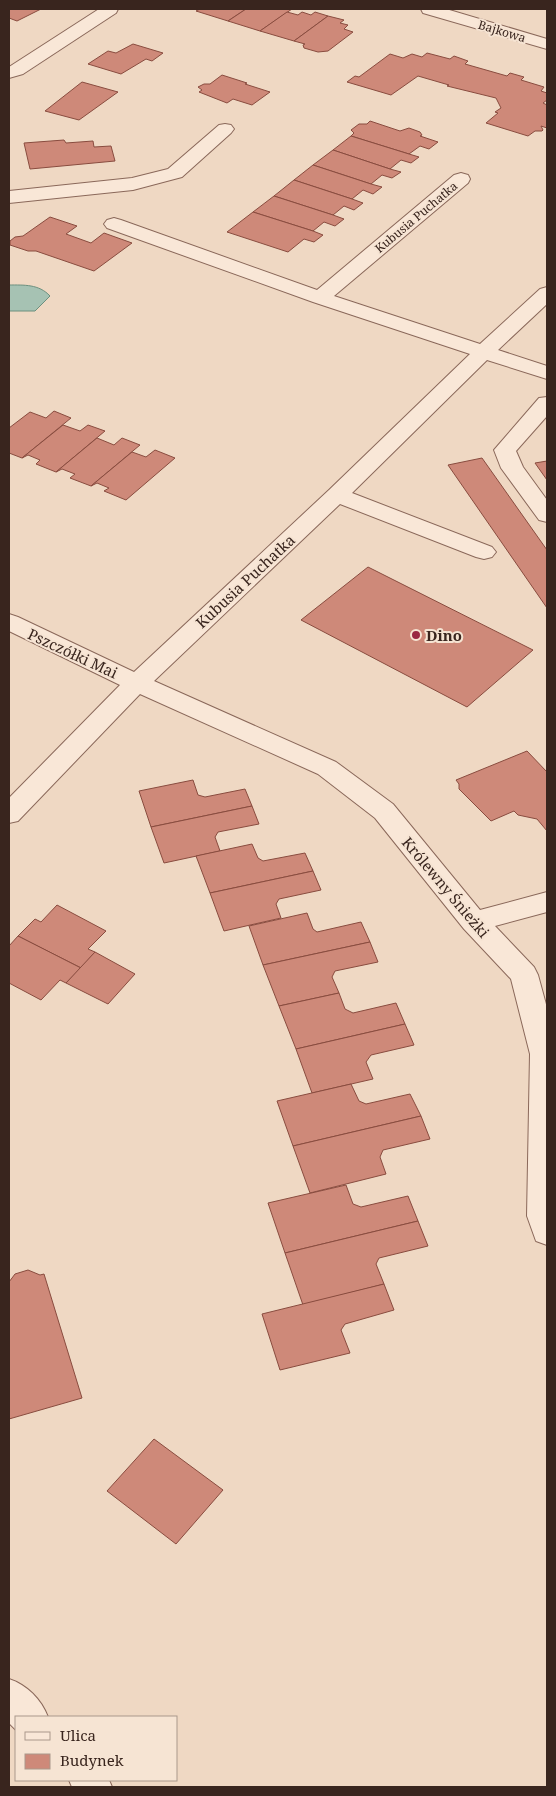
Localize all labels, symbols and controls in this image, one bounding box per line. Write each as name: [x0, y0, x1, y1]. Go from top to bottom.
street label: Bajkowa: [476, 16, 528, 46]
street label: Kubusia Puchatka: [371, 177, 461, 257]
street label: Kubusia Puchatka: [191, 530, 299, 632]
street label: Pszczółki Mai: [25, 623, 121, 683]
place label: Dino: [426, 625, 462, 645]
marker: Dino: [410, 629, 422, 641]
street label: Królewny Śnieżki: [398, 833, 494, 942]
legend: [15, 1716, 178, 1781]
text: Ulica: [60, 1725, 96, 1745]
text: Budynek: [60, 1750, 124, 1770]

